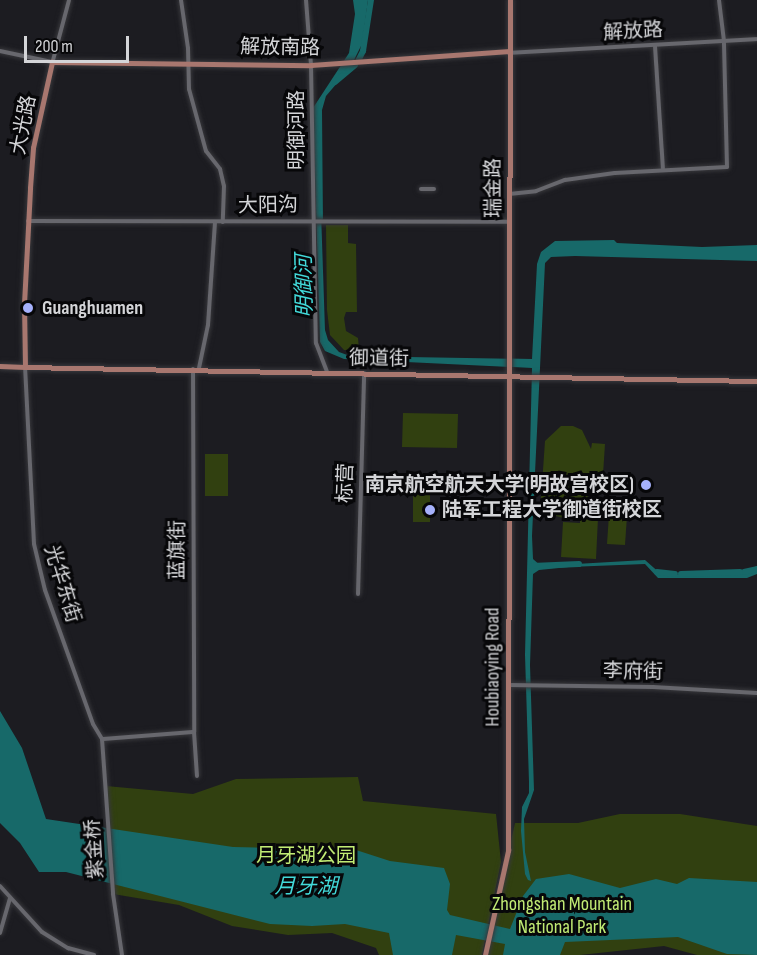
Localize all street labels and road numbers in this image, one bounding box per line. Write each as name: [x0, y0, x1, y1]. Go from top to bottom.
street label: 解放路: [602, 18, 664, 46]
street label: 解放南路: [240, 35, 320, 61]
street label: 明御河路: [285, 90, 309, 170]
street label: 大光路: [6, 93, 42, 157]
street label: 瑞金路: [482, 158, 506, 218]
street label: 大阳沟: [238, 193, 298, 219]
street label: 御道街: [349, 346, 409, 372]
street label: 标营: [333, 463, 359, 503]
street label: 蓝旗街: [166, 520, 190, 580]
street label: 光华东街: [39, 542, 85, 626]
street label: Houbiaoying Road: [481, 607, 505, 727]
street label: 李府街: [603, 659, 663, 685]
street label: 紫金桥: [81, 818, 109, 880]

